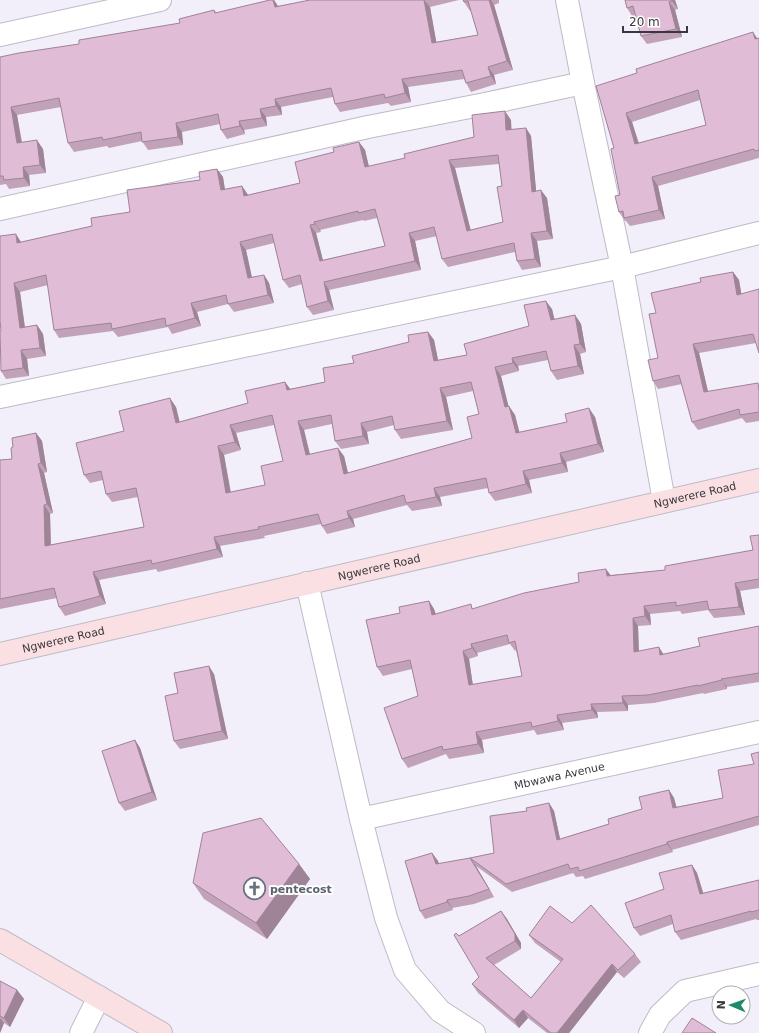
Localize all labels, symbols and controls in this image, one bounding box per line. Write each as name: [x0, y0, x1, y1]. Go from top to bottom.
scale bar: [623, 8, 687, 34]
text: 20 m: [629, 15, 660, 29]
street label: Ngwerere Road: [653, 479, 738, 511]
street label: Ngwerere Road: [337, 552, 422, 583]
street label: Ngwerere Road: [21, 624, 106, 656]
street label: Mbwawa Avenue: [513, 760, 606, 792]
church icon: pentecost: [241, 876, 267, 902]
place label: pentecost: [270, 883, 332, 896]
north arrow: [711, 985, 751, 1025]
text: N: [715, 1000, 728, 1010]

